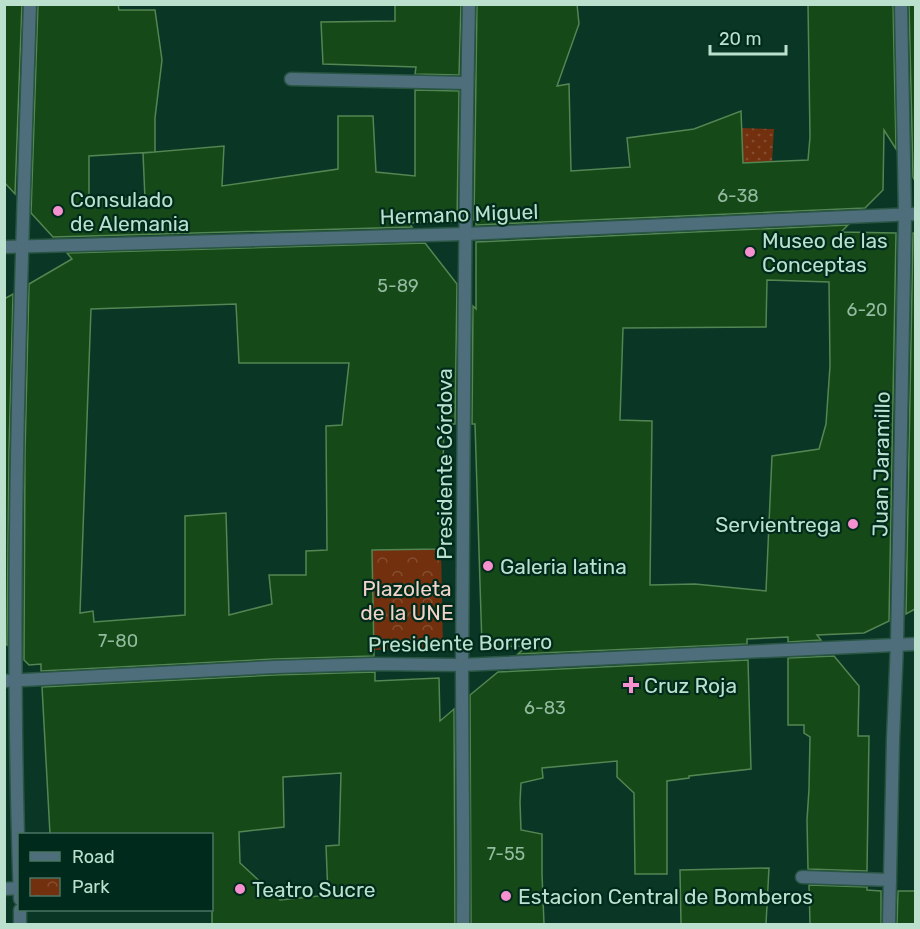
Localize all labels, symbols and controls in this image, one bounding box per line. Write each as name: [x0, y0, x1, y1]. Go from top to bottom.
scale bar: [710, 18, 786, 56]
text: 20 m: [719, 28, 761, 50]
house number: 6-38: [717, 185, 759, 207]
place label: Consulado de Alemania: [70, 187, 189, 236]
street label: Hermano Miguel: [379, 199, 539, 229]
marker: Consulado de Alemania: [51, 204, 65, 218]
place label: Museo de las Conceptas: [762, 228, 888, 277]
marker: Museo de las Conceptas: [743, 245, 757, 259]
house number: 5-89: [377, 275, 419, 297]
house number: 6-20: [847, 299, 887, 321]
street label: Presidente Córdova: [432, 368, 457, 560]
street label: Juan Jaramillo: [867, 391, 895, 537]
place label: Servientrega: [715, 512, 841, 537]
marker: Servientrega: [846, 517, 860, 531]
place label: Galeria latina: [500, 554, 627, 579]
marker: Galeria latina: [481, 559, 495, 573]
park label: Plazoleta de la UNE: [360, 576, 454, 625]
street label: Presidente Borrero: [368, 629, 552, 657]
house number: 7-80: [98, 630, 138, 652]
place label: Cruz Roja: [644, 673, 737, 698]
marker: Cruz Roja: [622, 676, 640, 694]
house number: 6-83: [524, 697, 566, 719]
legend: [18, 833, 213, 911]
house number: 7-55: [487, 843, 525, 865]
text: Road: [72, 846, 115, 868]
text: Park: [72, 876, 110, 898]
place label: Teatro Sucre: [252, 877, 375, 902]
marker: Teatro Sucre: [233, 882, 247, 896]
place label: Estacion Central de Bomberos: [518, 884, 813, 909]
marker: Estacion Central de Bomberos: [499, 889, 513, 903]

